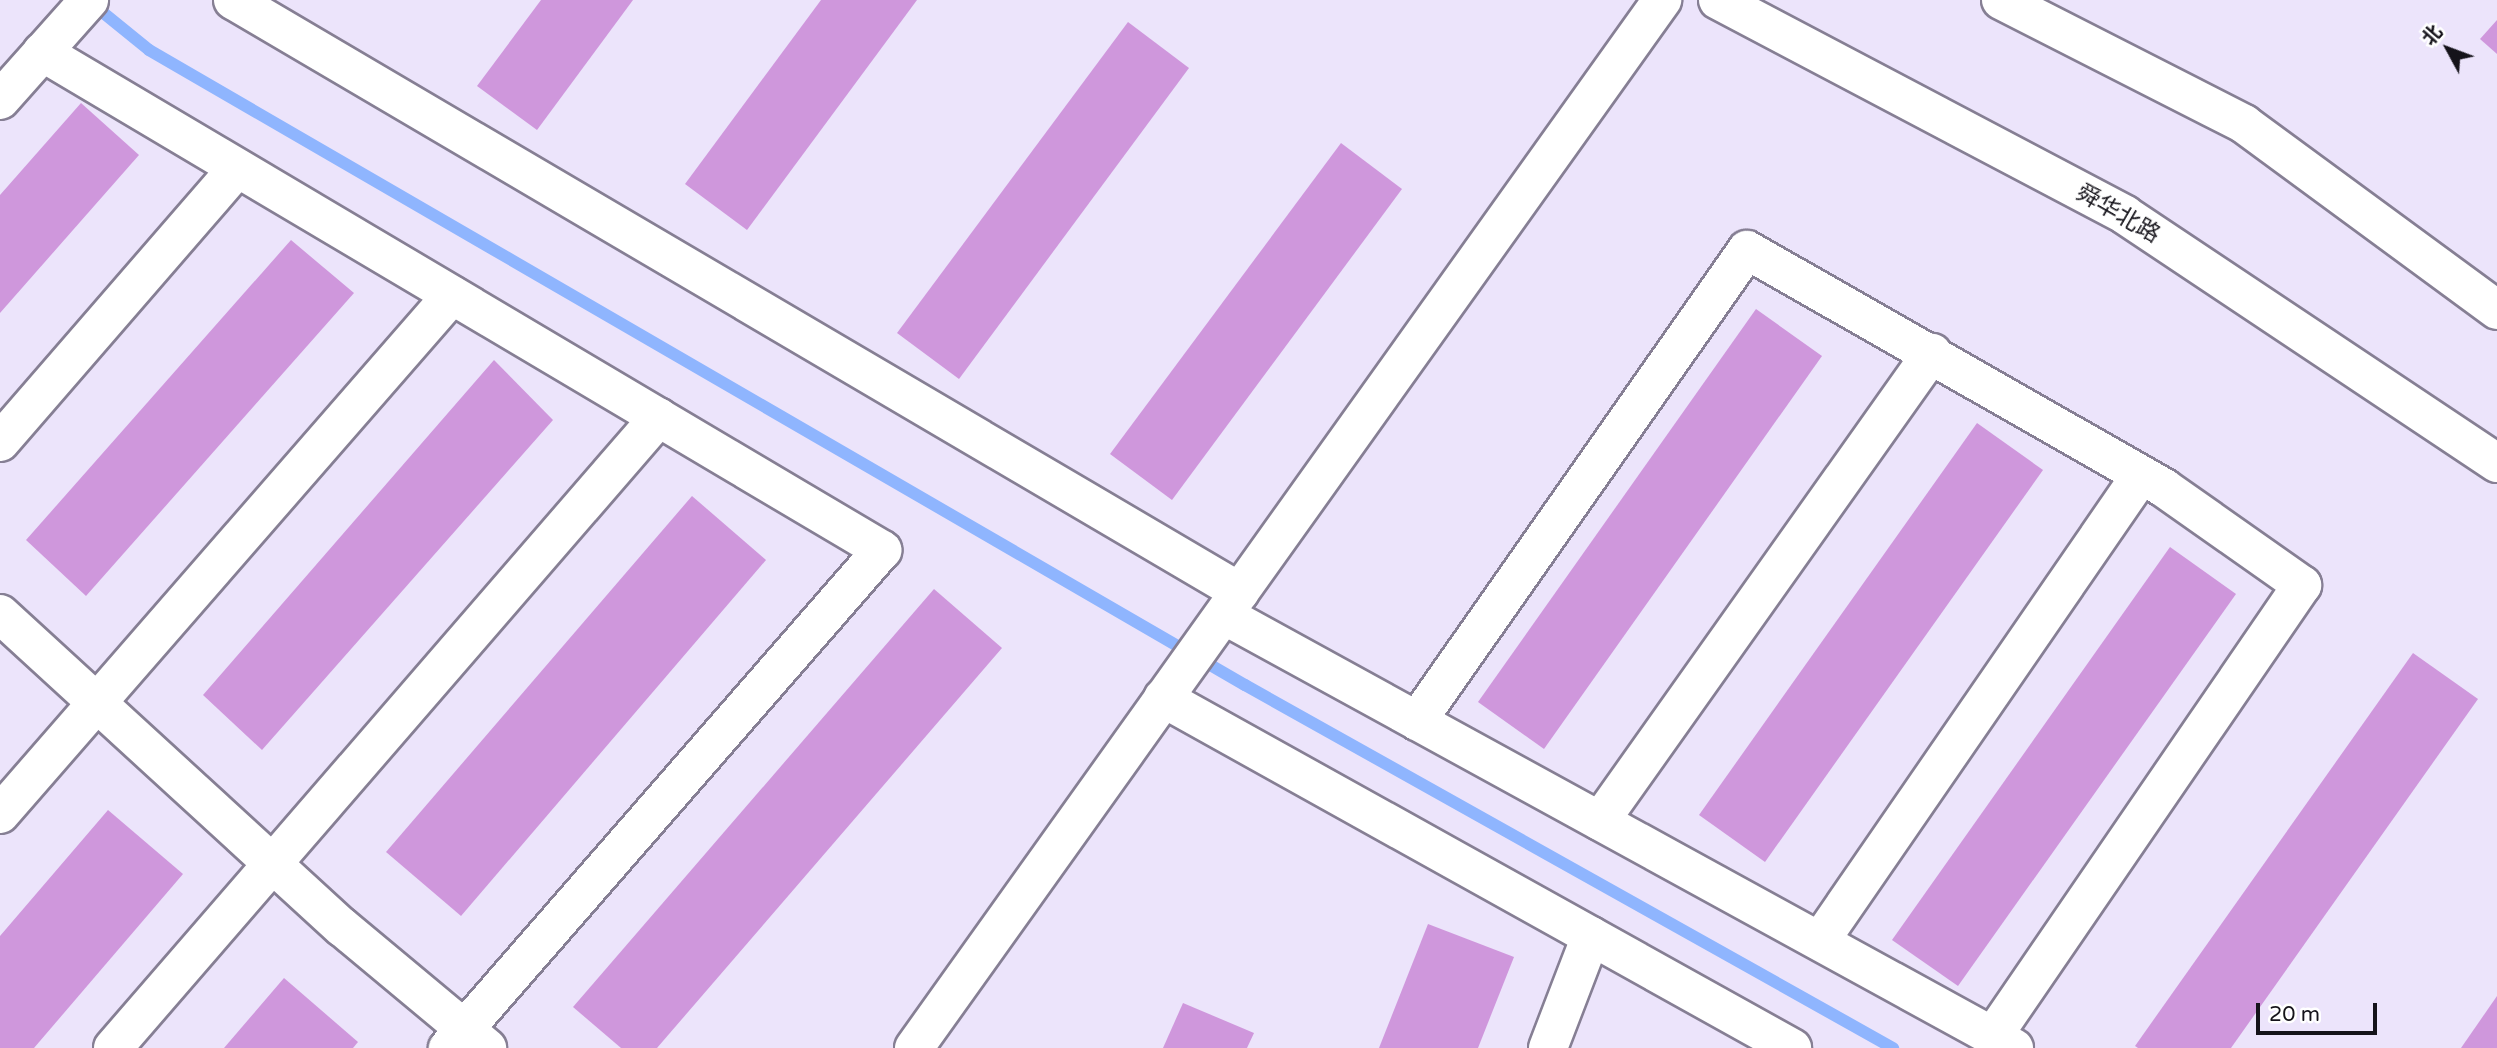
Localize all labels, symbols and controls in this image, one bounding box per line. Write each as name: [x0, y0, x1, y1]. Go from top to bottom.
north arrow: [2413, 14, 2483, 84]
text: 北: [2418, 21, 2447, 50]
street label: 舜华北路: [2071, 179, 2165, 249]
scale bar: [2259, 988, 2380, 1032]
text: 20 m: [2269, 1002, 2320, 1027]

